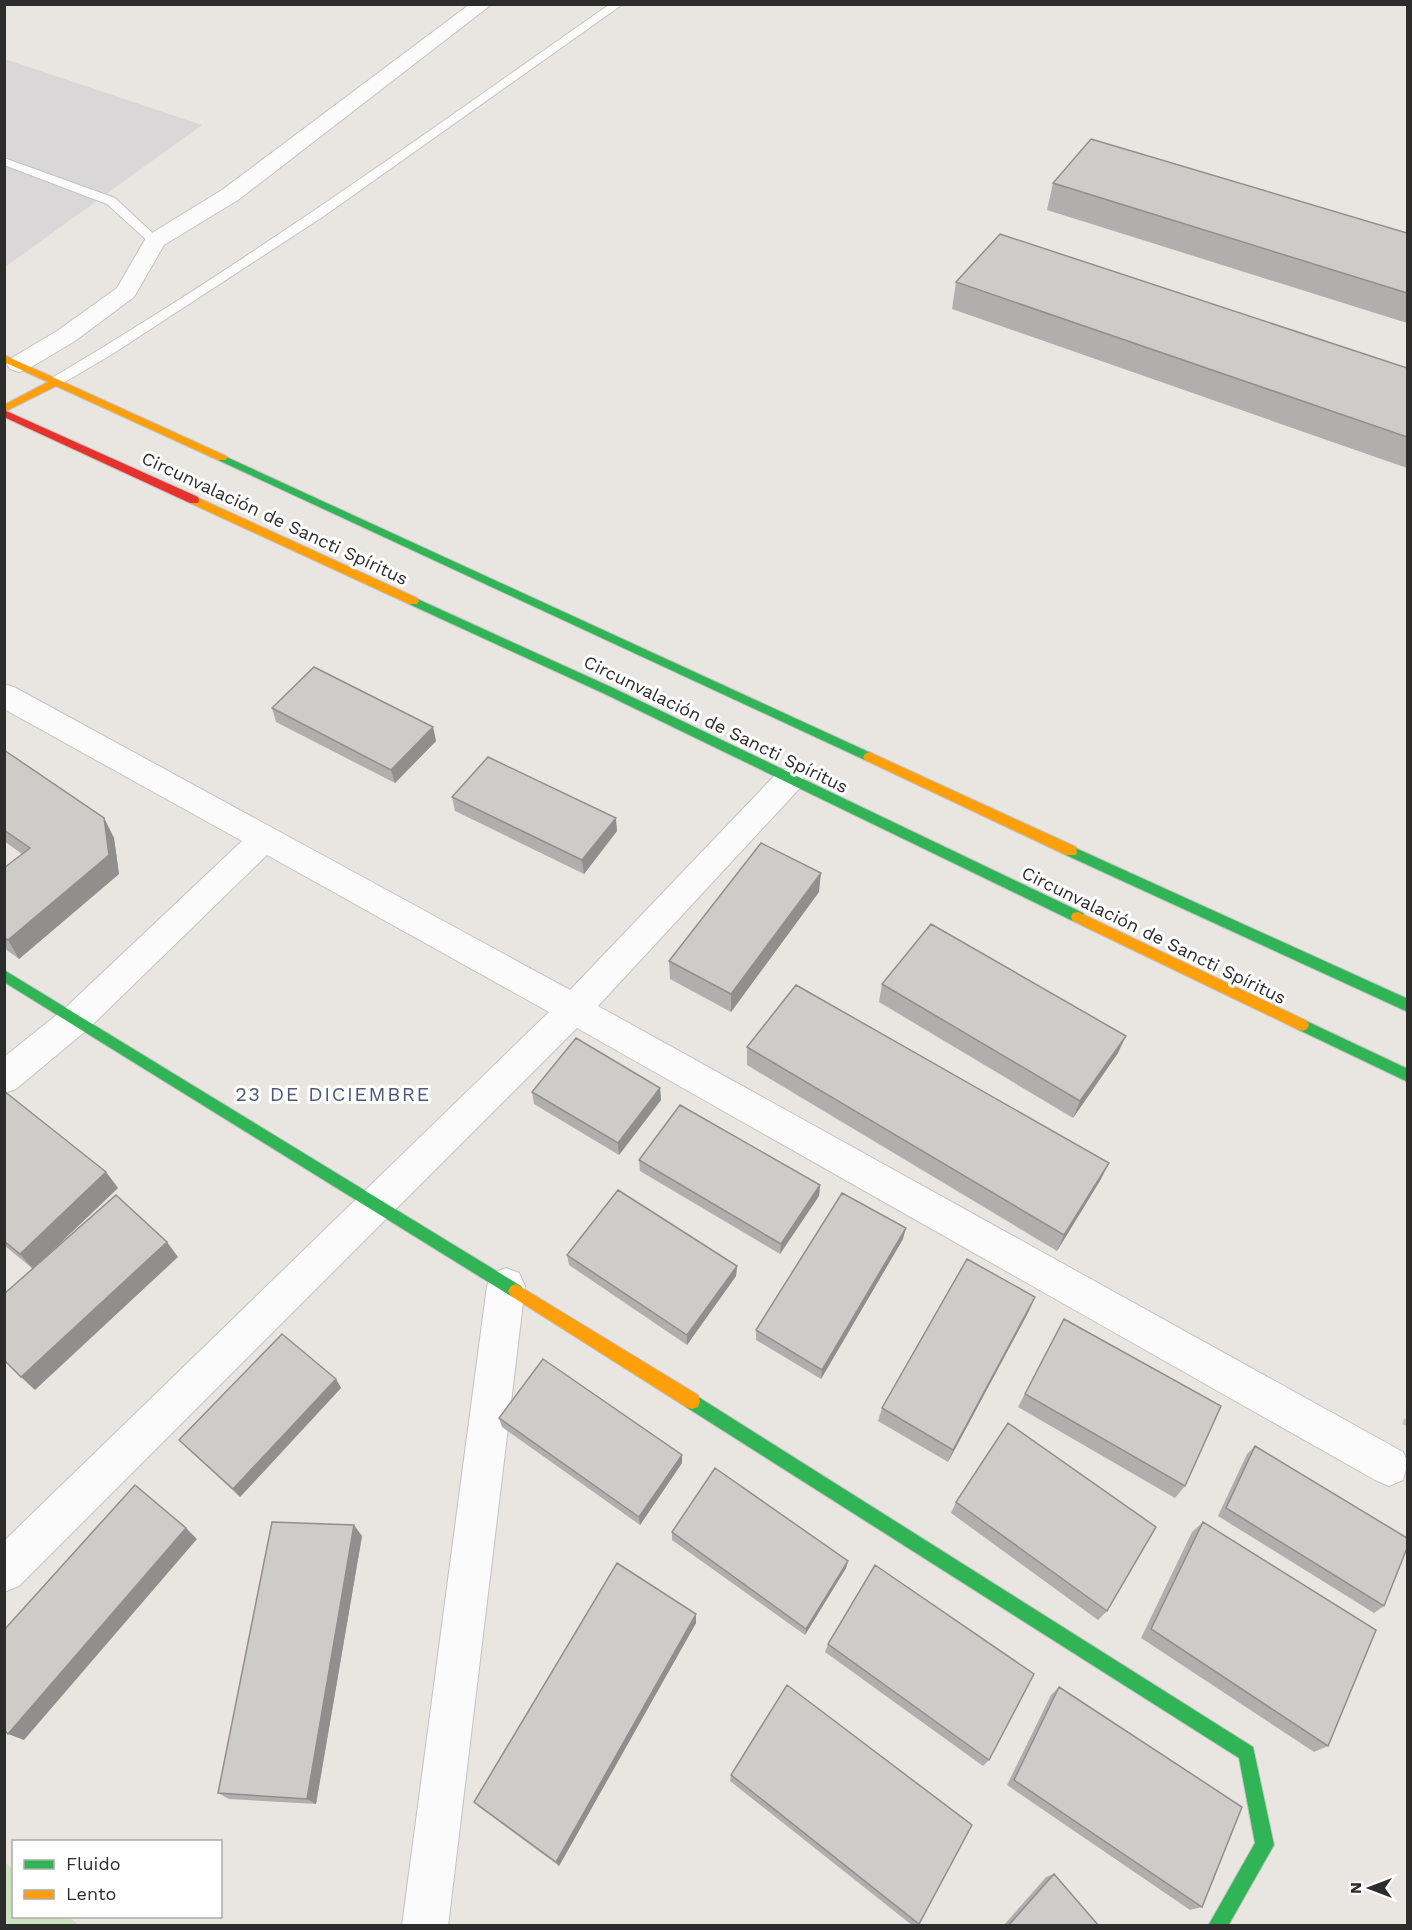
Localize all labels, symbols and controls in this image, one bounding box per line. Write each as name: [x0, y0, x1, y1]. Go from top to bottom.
street label: Circunvalación de Sancti Spíritus: [139, 447, 411, 589]
street label: Circunvalación de Sancti Spíritus: [581, 651, 851, 797]
street label: Circunvalación de Sancti Spíritus: [1019, 862, 1289, 1008]
district label: 23 DE DICIEMBRE: [235, 1082, 431, 1106]
legend: [12, 1840, 222, 1918]
text: Fluido: [66, 1853, 120, 1874]
north arrow: [1340, 1858, 1400, 1918]
text: N: [1346, 1882, 1365, 1894]
text: Lento: [66, 1883, 116, 1904]

